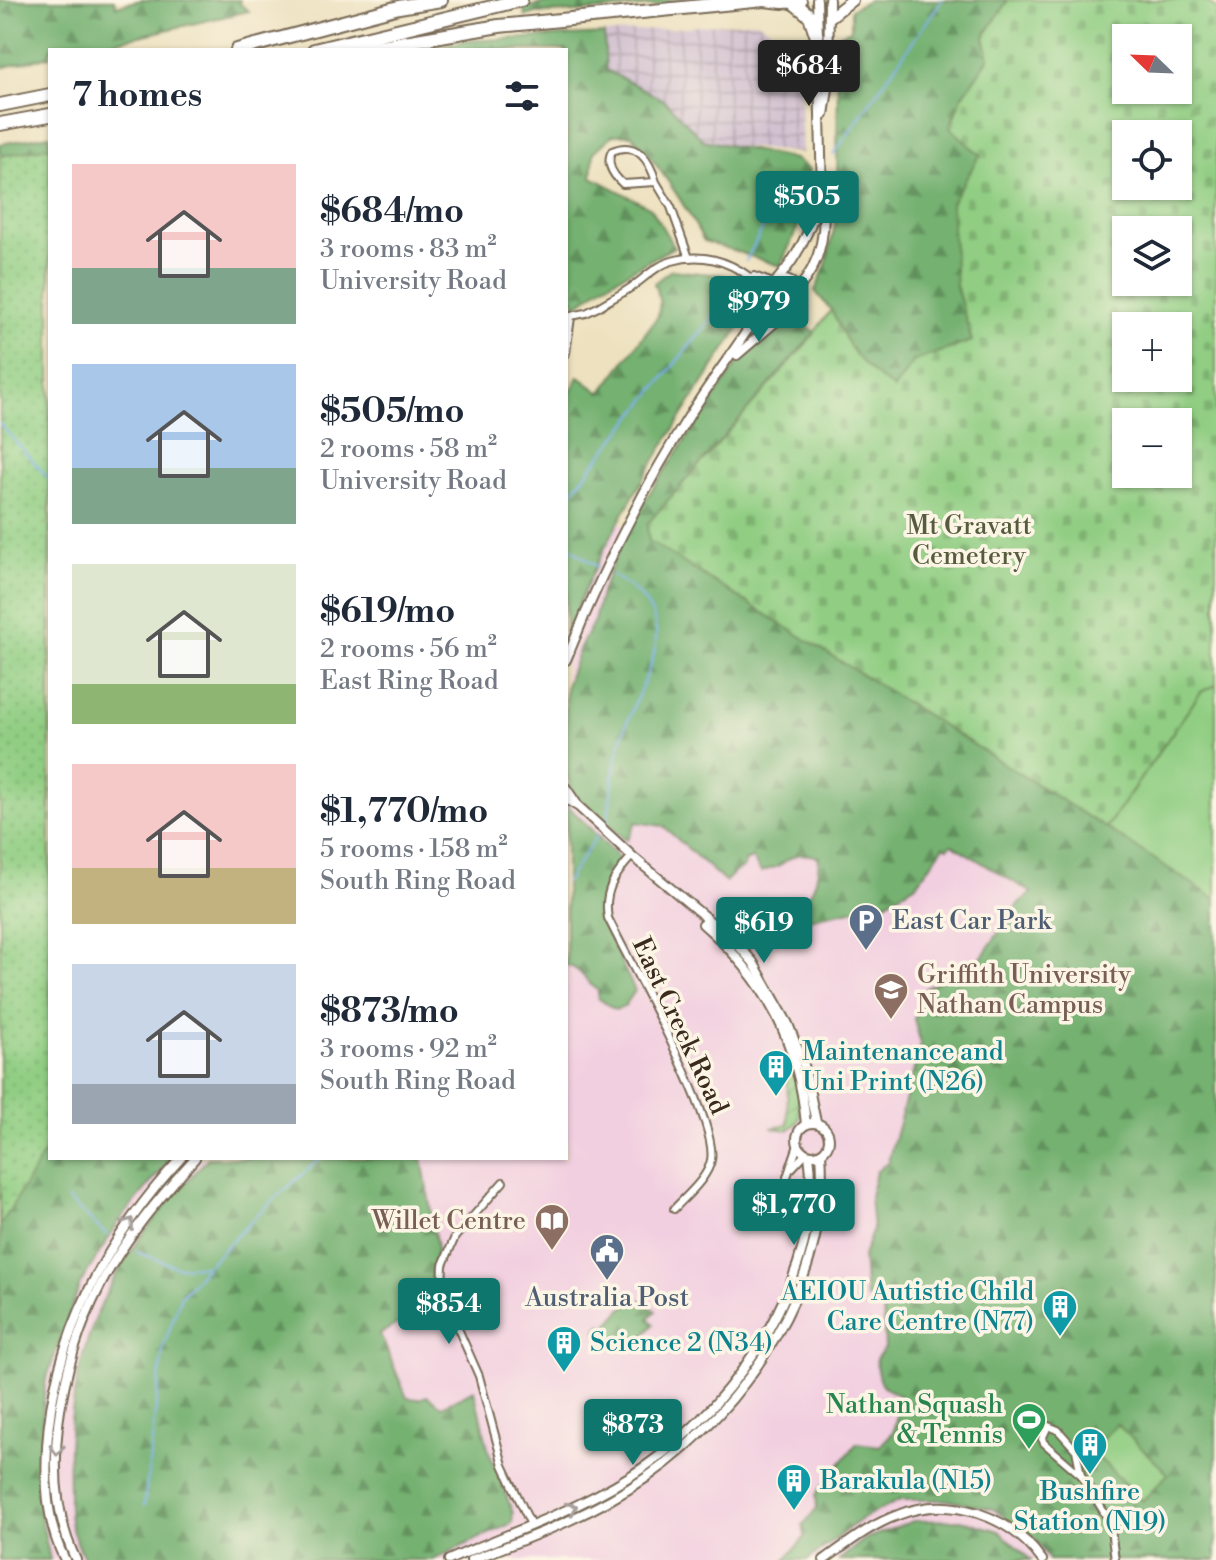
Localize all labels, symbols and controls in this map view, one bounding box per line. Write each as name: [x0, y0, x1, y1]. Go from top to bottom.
north arrow: [1112, 24, 1192, 104]
map controls: [1112, 24, 1192, 488]
pin: $684: [762, 40, 856, 108]
text: $684: [776, 50, 842, 82]
icon: filters: [500, 74, 544, 118]
text: 7 homes: [72, 75, 202, 117]
button: locate: [1112, 120, 1192, 200]
pin: $505: [760, 171, 854, 239]
text: $505: [774, 181, 840, 213]
text: $684/mo: [320, 191, 464, 233]
icon: home: [136, 196, 232, 292]
button: layers: [1112, 216, 1192, 296]
text: 3 rooms · 83 m²: [320, 233, 497, 265]
text: University Road: [320, 265, 507, 297]
pin: $979: [712, 276, 806, 344]
text: $979: [727, 286, 791, 318]
button: +: [1112, 312, 1192, 392]
text: $505/mo: [320, 391, 465, 433]
icon: home: [136, 396, 232, 492]
button: −: [1112, 408, 1192, 488]
text: 2 rooms · 58 m²: [320, 433, 497, 465]
text: University Road: [320, 465, 507, 497]
park label: Mt Gravatt Cemetery: [906, 510, 1032, 572]
text: $619/mo: [320, 591, 455, 633]
icon: home: [136, 596, 232, 692]
text: 2 rooms · 56 m²: [320, 633, 497, 665]
text: East Ring Road: [320, 665, 498, 697]
text: $1,770/mo: [320, 791, 488, 833]
icon: home: [136, 796, 232, 892]
text: 5 rooms · 158 m²: [320, 833, 508, 865]
text: South Ring Road: [320, 865, 516, 897]
pin: $619: [717, 897, 811, 965]
parking icon: East Car Park: [847, 902, 885, 952]
place label: East Car Park: [892, 905, 1052, 937]
text: $619: [734, 907, 794, 939]
street label: East Creek Road: [625, 932, 735, 1120]
place label: Griffith University Nathan Campus: [917, 959, 1131, 1021]
school or university icon: Griffith University Nathan Campus: [872, 971, 910, 1021]
text: $873/mo: [320, 991, 459, 1033]
icon: home: [136, 996, 232, 1092]
text: 3 rooms · 92 m²: [320, 1033, 497, 1065]
place label: Maintenance and Uni Print (N26): [802, 1036, 1004, 1098]
building icon: Maintenance and Uni Print (N26): [757, 1048, 795, 1098]
text: South Ring Road: [320, 1065, 516, 1097]
pin: $1,770: [729, 1179, 859, 1247]
text: $1,770: [752, 1189, 836, 1221]
library icon: Willet Centre: [533, 1202, 571, 1252]
place label: Willet Centre: [371, 1205, 526, 1237]
one-way arrow: [119, 1217, 133, 1232]
public building icon: Australia Post: [588, 1232, 626, 1282]
place label: AEIOU Autistic Child Care Centre (N77): [780, 1276, 1034, 1338]
pin: $854: [402, 1278, 496, 1346]
place label: Australia Post: [524, 1282, 689, 1314]
text: $854: [416, 1288, 482, 1320]
building icon: AEIOU Autistic Child Care Centre (N77): [1041, 1288, 1079, 1338]
building icon: Science 2 (N34): [545, 1324, 583, 1374]
place label: Science 2 (N34): [590, 1327, 773, 1359]
place label: Nathan Squash & Tennis: [826, 1389, 1003, 1451]
pin: $873: [586, 1399, 680, 1467]
sports icon: Nathan Squash & Tennis: [1010, 1401, 1048, 1451]
text: $873: [602, 1409, 664, 1441]
building icon: Bushfire Station (N19): [1071, 1426, 1109, 1476]
one-way arrow: [49, 1444, 66, 1457]
building icon: Barakula (N15): [775, 1462, 813, 1512]
place label: Barakula (N15): [819, 1465, 992, 1497]
place label: Bushfire Station (N19): [1014, 1476, 1166, 1538]
one-way arrow: [564, 1501, 578, 1517]

